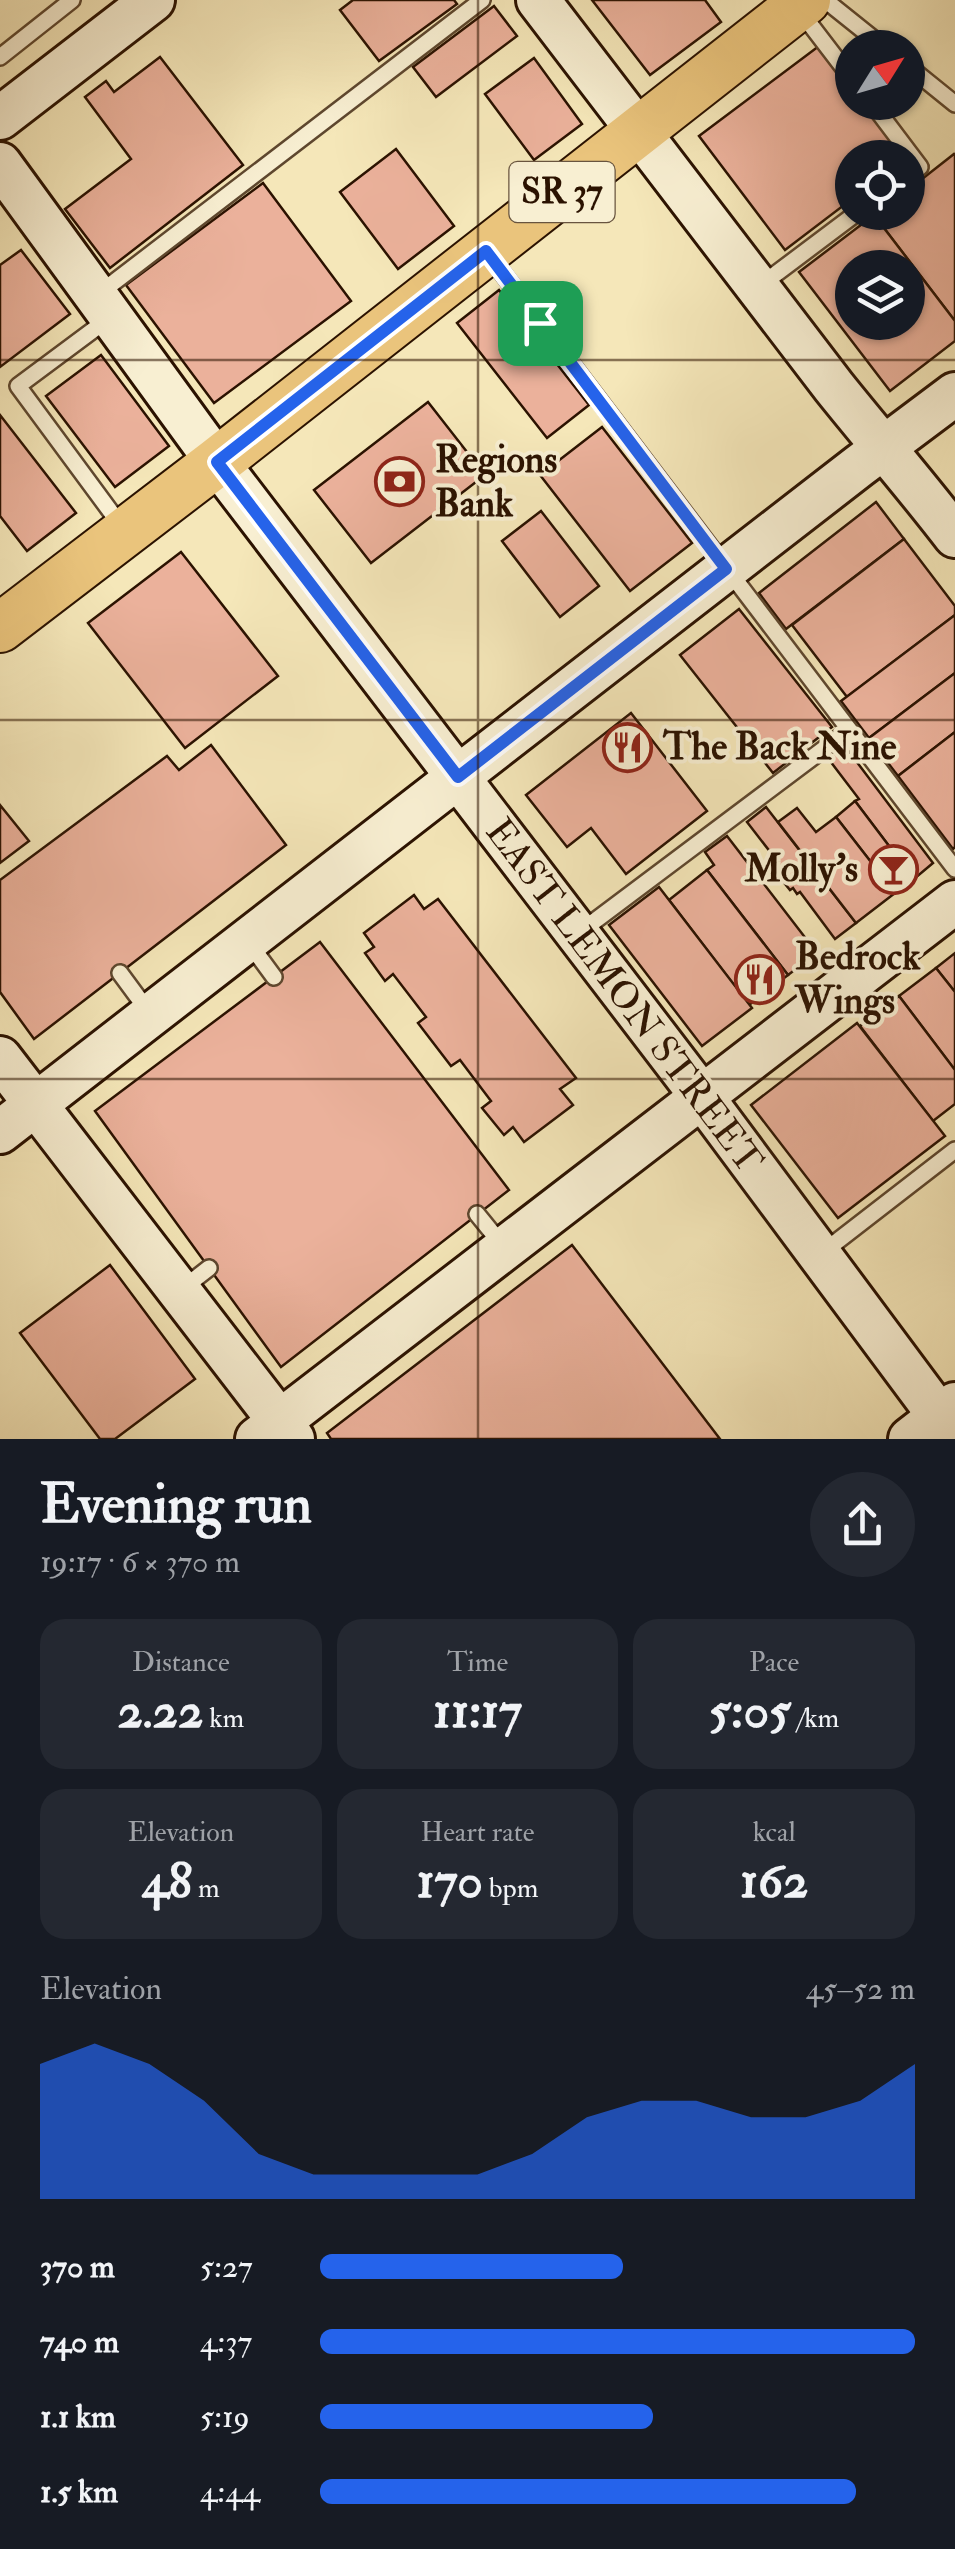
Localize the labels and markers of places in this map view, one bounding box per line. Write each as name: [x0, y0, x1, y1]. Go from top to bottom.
pin: [498, 281, 583, 366]
place label: Regions Bank: [435, 436, 557, 528]
bank icon: Regions Bank: [374, 456, 426, 508]
restaurant icon: The Back Nine: [602, 721, 654, 773]
place label: The Back Nine: [662, 723, 897, 771]
bar icon: Molly's: [867, 843, 919, 895]
place label: Molly's: [744, 845, 858, 893]
place label: Bedrock Wings: [794, 933, 921, 1025]
restaurant icon: Bedrock Wings: [734, 953, 786, 1005]

